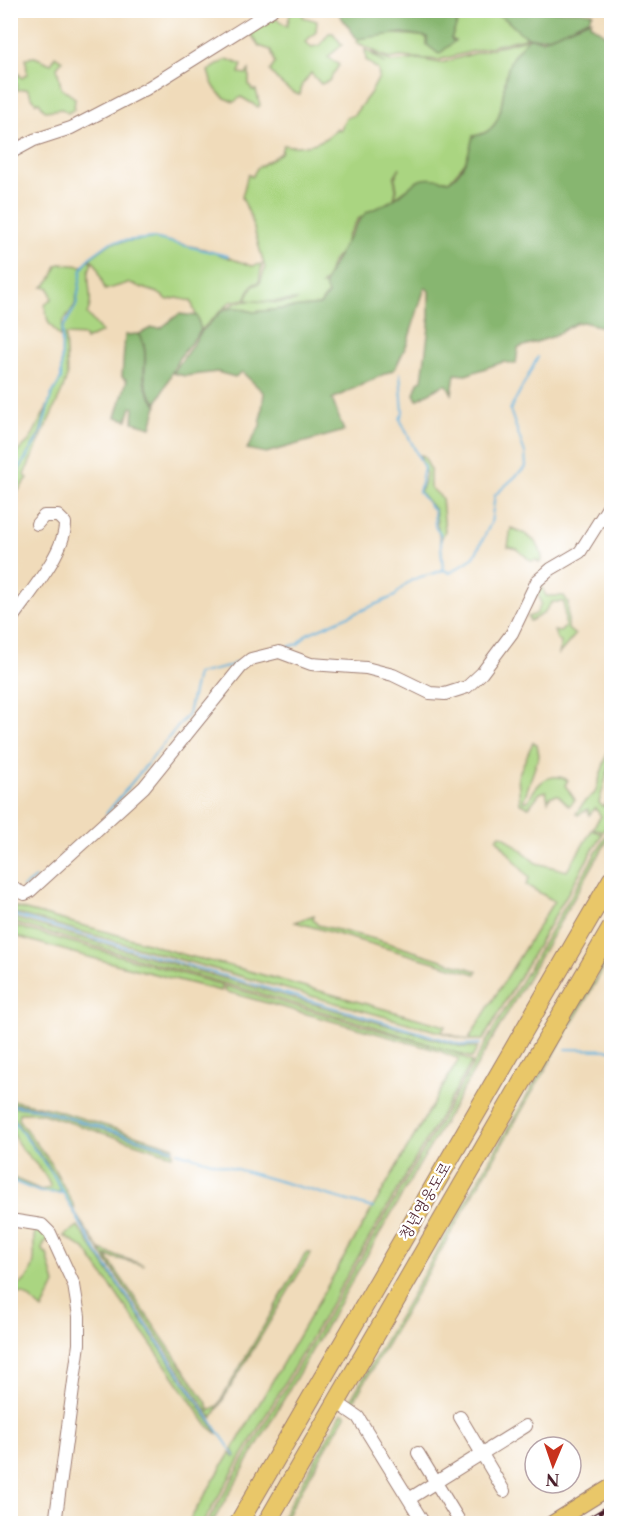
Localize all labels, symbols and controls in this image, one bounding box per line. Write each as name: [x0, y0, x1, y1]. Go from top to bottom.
street label: 청년영웅도로: [395, 1158, 455, 1243]
north arrow: [523, 1435, 583, 1495]
text: N: [545, 1470, 560, 1490]

